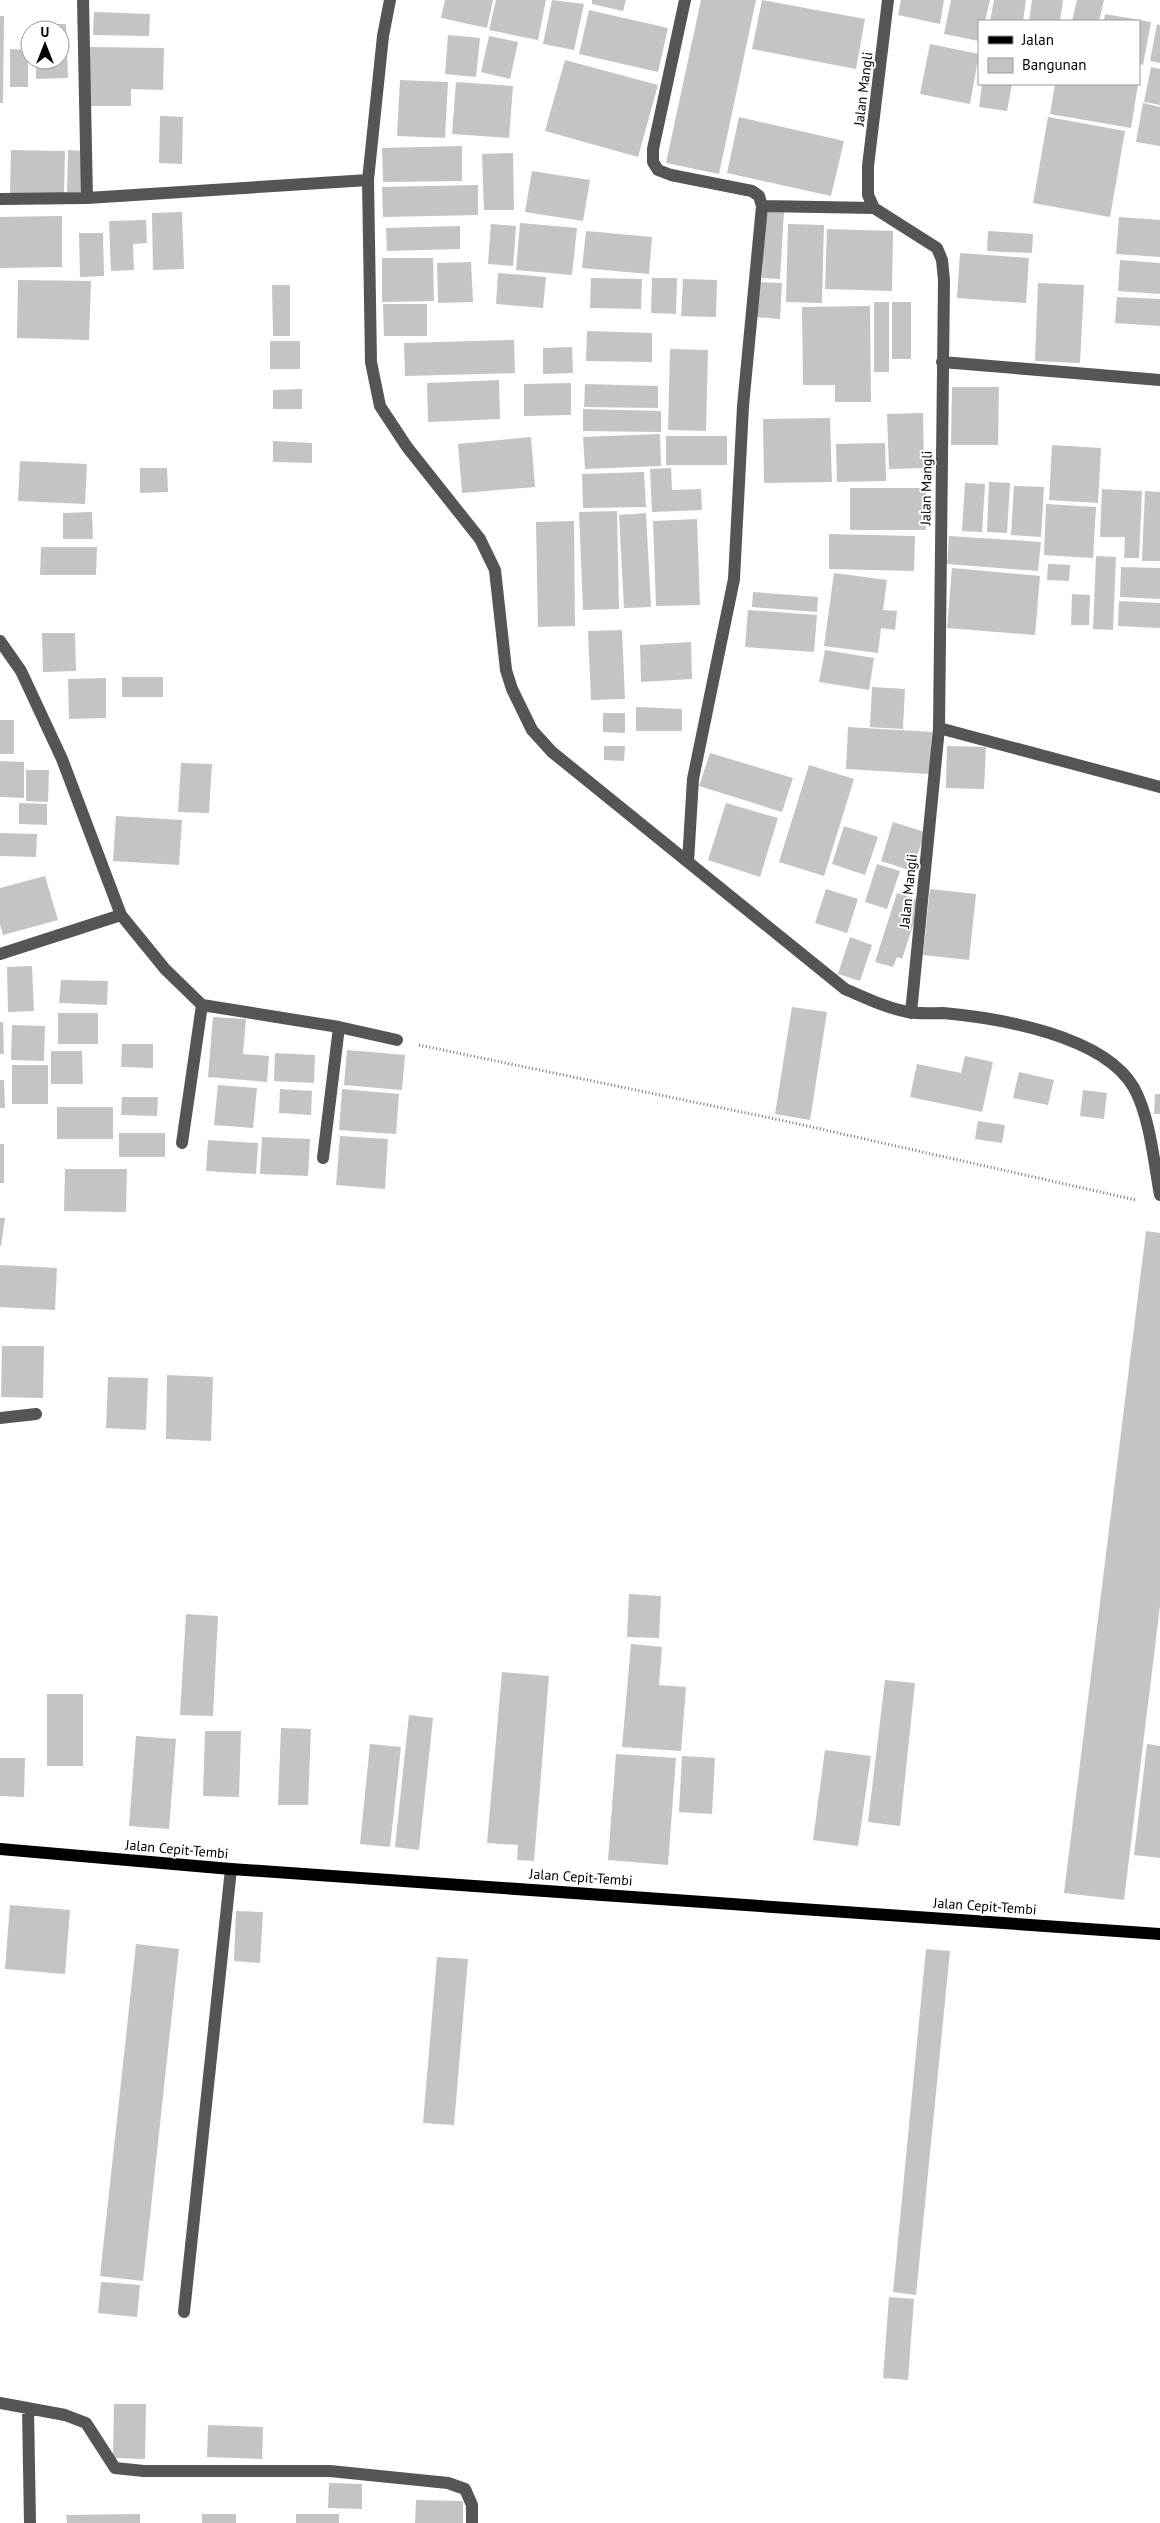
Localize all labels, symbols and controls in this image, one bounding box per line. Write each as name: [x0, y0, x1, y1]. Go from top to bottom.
north arrow: [20, 20, 70, 70]
legend: [978, 20, 1140, 85]
text: U: [41, 23, 49, 41]
text: Jalan: [1021, 30, 1054, 49]
street label: Jalan Mangli: [849, 51, 876, 128]
text: Bangunan: [1022, 55, 1086, 74]
street label: Jalan Mangli: [916, 451, 936, 526]
street label: Jalan Mangli: [895, 853, 921, 930]
street label: Jalan Cepit-Tembi: [124, 1835, 229, 1862]
street label: Jalan Cepit-Tembi: [528, 1864, 633, 1890]
street label: Jalan Cepit-Tembi: [932, 1893, 1037, 1919]

